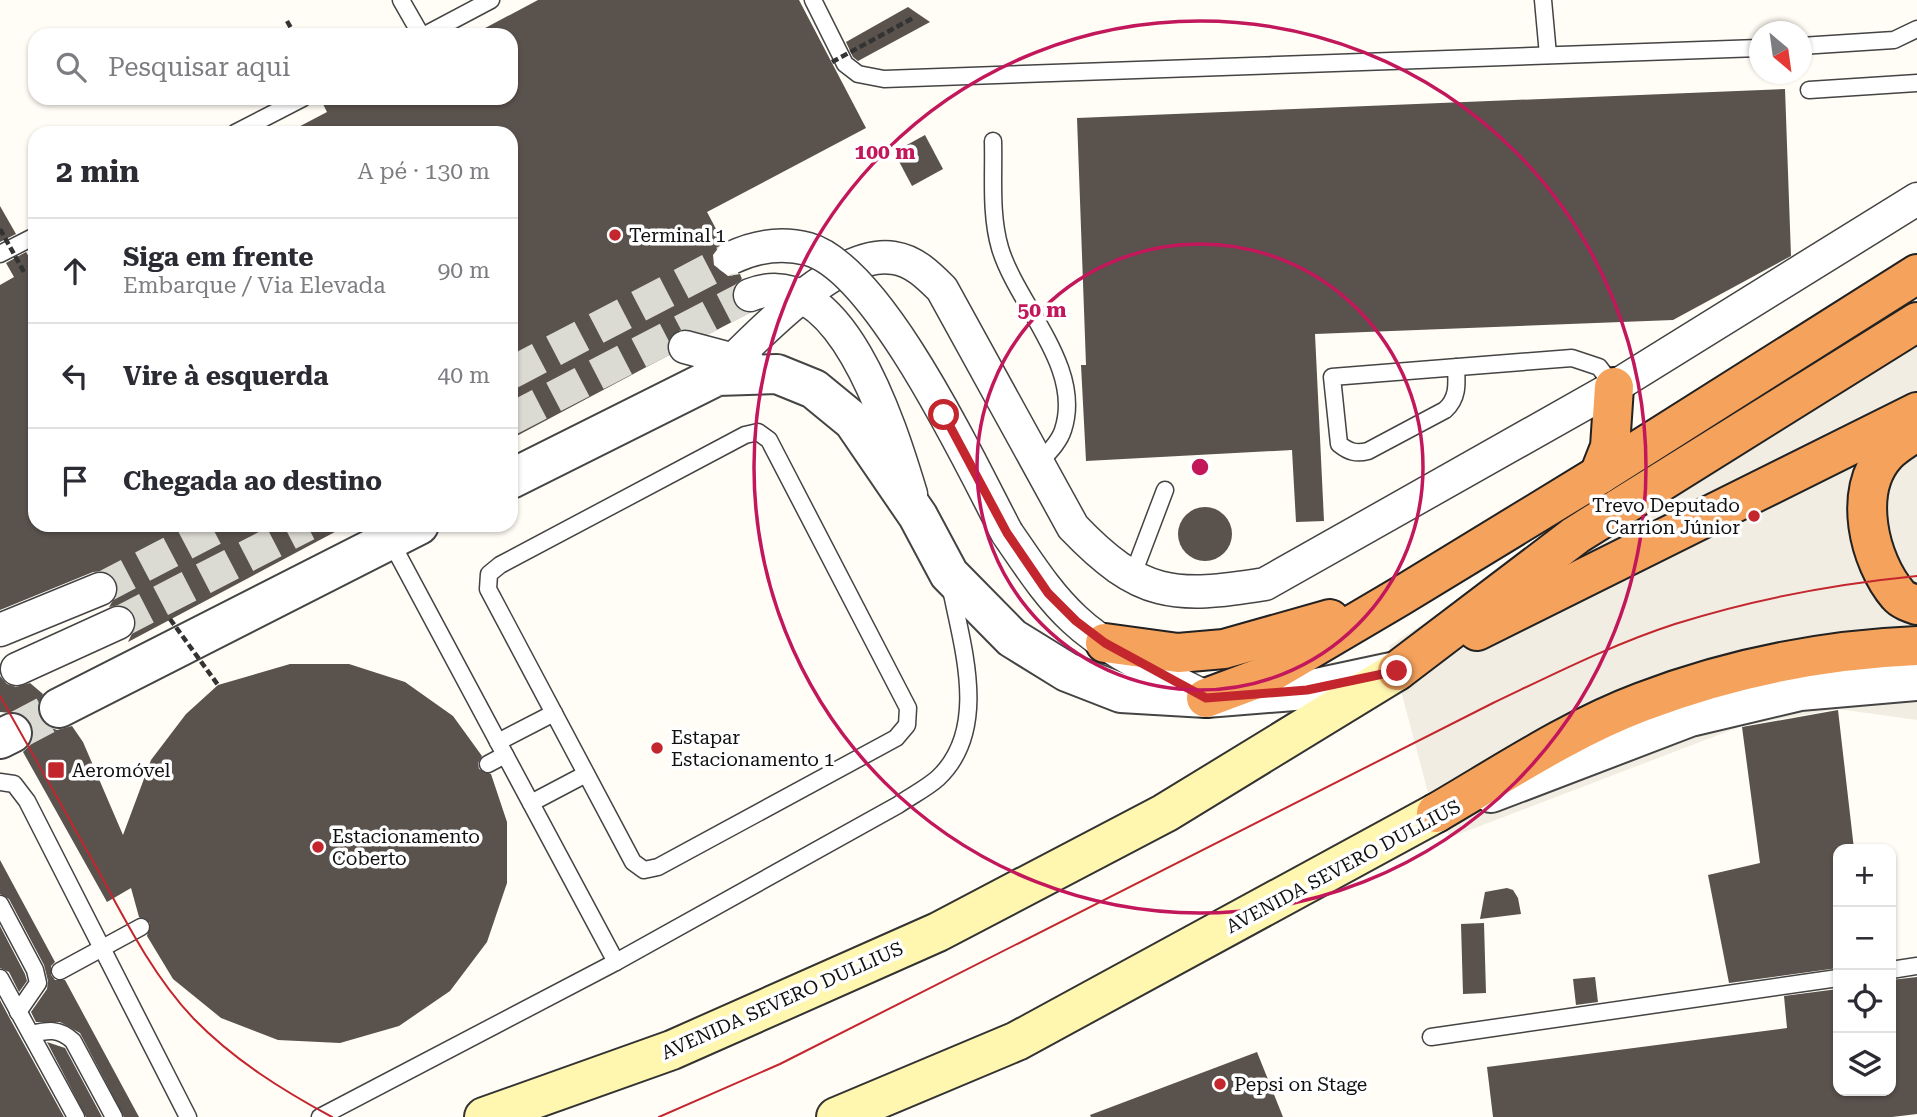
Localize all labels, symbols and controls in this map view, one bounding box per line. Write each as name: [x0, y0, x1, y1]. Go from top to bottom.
north arrow: [1749, 21, 1812, 84]
search box: [28, 28, 518, 105]
icon: search: [52, 48, 90, 86]
text: Pesquisar aqui: [108, 52, 290, 82]
text: 100 m: [855, 140, 915, 164]
text: 2 min: [56, 154, 139, 189]
text: A pé · 130 m: [358, 158, 490, 185]
place label: Terminal 1: [629, 224, 726, 247]
marker: Terminal 1: [607, 227, 623, 243]
text: Siga em frente: [123, 242, 313, 272]
icon: ahead: [56, 252, 94, 290]
text: 90 m: [437, 257, 490, 284]
text: Embarque / Via Elevada: [123, 272, 386, 299]
text: 50 m: [1017, 298, 1067, 322]
icon: left: [56, 357, 94, 395]
text: Vire à esquerda: [123, 361, 328, 391]
text: 40 m: [437, 362, 490, 389]
route start: [928, 399, 959, 430]
centre of rings: [1188, 455, 1212, 479]
icon: arrive: [56, 462, 94, 500]
text: Chegada ao destino: [123, 466, 382, 496]
place label: Trevo Deputado Carrion Júnior: [1592, 494, 1740, 539]
marker: Trevo Deputado Carrion Júnior: [1746, 508, 1762, 524]
route end: [1381, 655, 1412, 686]
place label: Estapar Estacionamento 1: [671, 726, 834, 771]
marker: Estapar Estacionamento 1: [649, 740, 665, 756]
place label: Aeromóvel: [72, 759, 170, 782]
marker: Aeromóvel: [46, 760, 66, 780]
street label: AVENIDA SEVERO DULLIUS: [1222, 795, 1464, 938]
place label: Estacionamento Coberto: [332, 825, 480, 870]
marker: Estacionamento Coberto: [310, 839, 326, 855]
map controls: [1833, 844, 1896, 1096]
button: +: [1833, 844, 1896, 907]
button: −: [1833, 907, 1896, 970]
street label: AVENIDA SEVERO DULLIUS: [658, 937, 907, 1064]
button: locate: [1833, 970, 1896, 1033]
button: layers: [1833, 1033, 1896, 1096]
place label: Pepsi on Stage: [1234, 1073, 1367, 1096]
marker: Pepsi on Stage: [1212, 1076, 1228, 1092]

